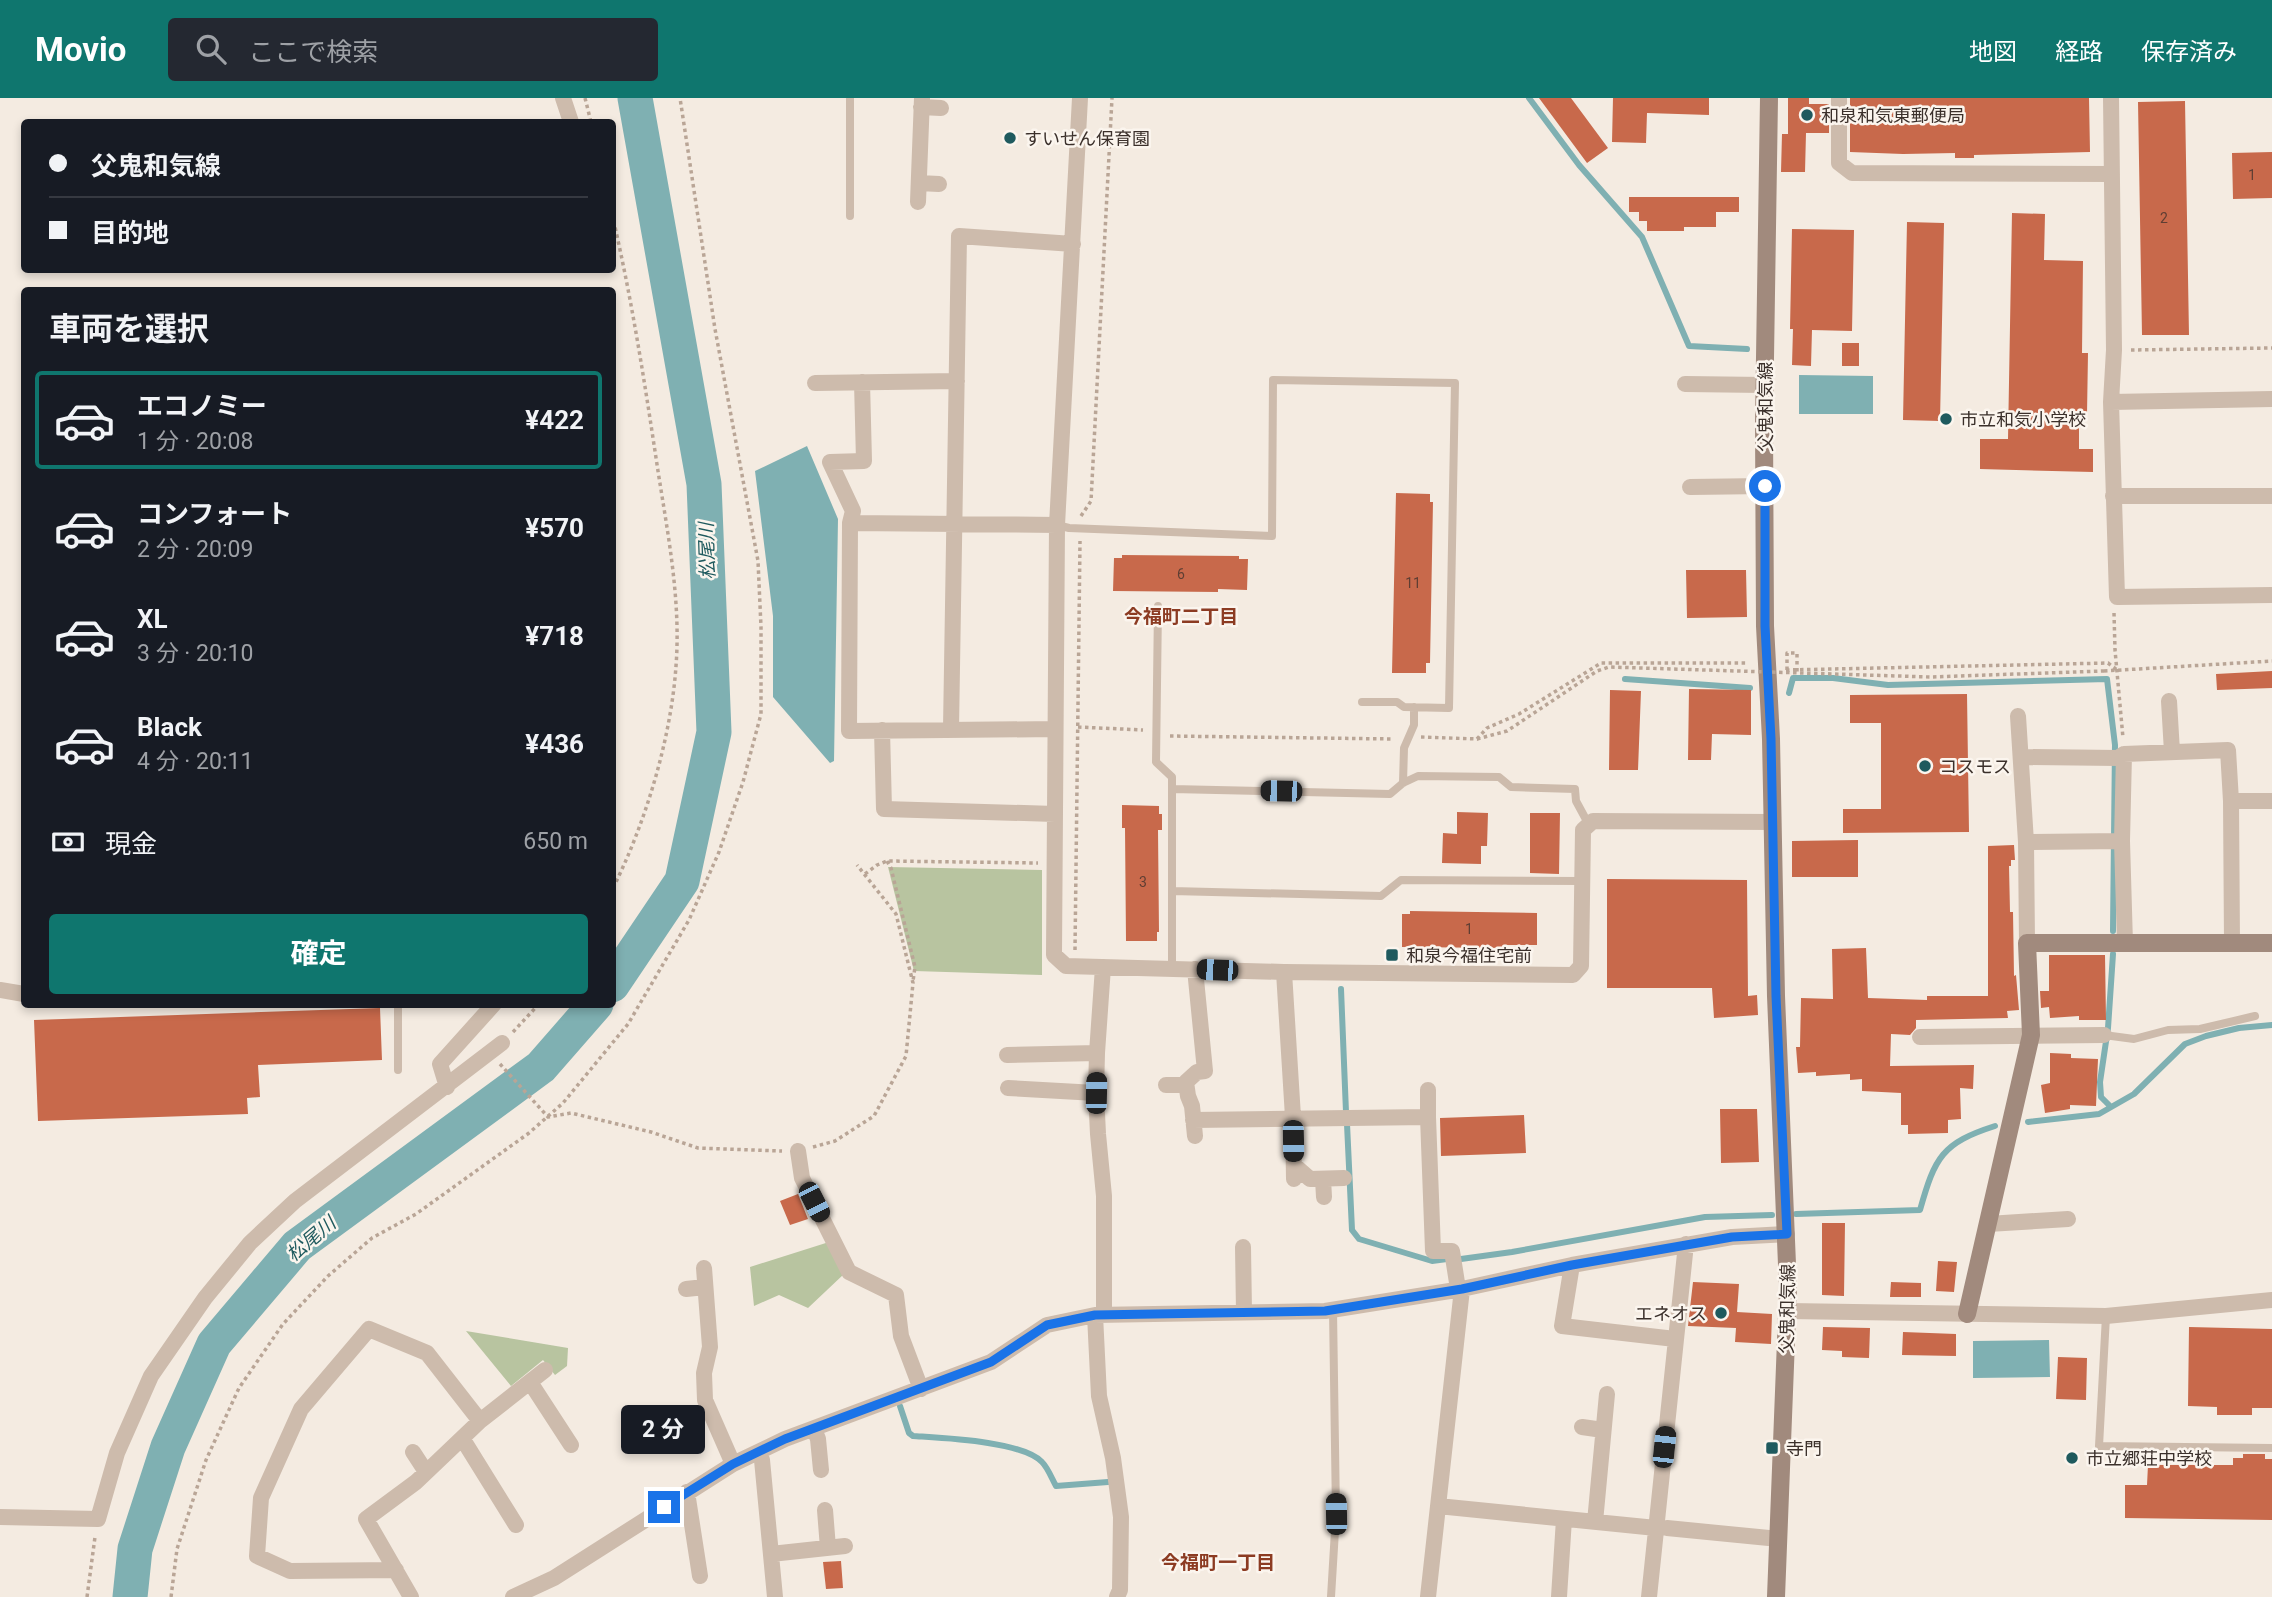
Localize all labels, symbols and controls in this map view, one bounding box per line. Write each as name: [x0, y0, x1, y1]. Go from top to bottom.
search box: [168, 18, 658, 81]
text: Movio: [35, 30, 126, 69]
icon: search: [192, 30, 230, 68]
text: ここで検索: [248, 37, 378, 67]
text: 地図: [1969, 38, 2017, 66]
text: 経路: [2055, 38, 2103, 66]
text: 保存済み: [2141, 38, 2237, 66]
place label: 和泉和気東郵便局: [1821, 105, 1965, 126]
marker: 和泉和気東郵便局: [1799, 107, 1815, 123]
place label: すいせん保育園: [1024, 128, 1150, 149]
marker: すいせん保育園: [1002, 130, 1018, 146]
text: 父鬼和気線: [91, 151, 221, 181]
house number: 1: [2248, 167, 2256, 183]
house number: 2: [2160, 210, 2168, 226]
text: 目的地: [91, 218, 169, 248]
text: 車両を選択: [49, 310, 209, 348]
street label: 父鬼和気線: [1755, 362, 1776, 452]
icon: car: [53, 389, 116, 452]
text: エコノミー: [137, 391, 267, 421]
text: ¥422: [525, 405, 584, 435]
place label: 市立和気小学校: [1960, 409, 2086, 430]
marker: 市立和気小学校: [1938, 411, 1954, 427]
text: 1 分 · 20:08: [137, 428, 253, 455]
route start: [1749, 470, 1781, 502]
icon: car: [53, 497, 116, 560]
text: コンフォート: [137, 499, 292, 529]
text: ¥570: [525, 513, 584, 543]
water label: 松尾川: [694, 520, 719, 580]
text: 2 分 · 20:09: [137, 536, 253, 563]
house number: 6: [1177, 566, 1185, 582]
house number: 11: [1405, 575, 1421, 591]
text: XL: [137, 604, 168, 634]
icon: car: [53, 605, 116, 668]
district label: 今福町二丁目: [1124, 605, 1238, 628]
text: ¥718: [525, 621, 584, 651]
text: 3 分 · 20:10: [137, 640, 253, 667]
text: Black: [137, 712, 202, 742]
icon: car: [53, 713, 116, 776]
text: ¥436: [525, 729, 584, 759]
text: 4 分 · 20:11: [137, 748, 253, 775]
place label: コスモス: [1939, 756, 2011, 777]
marker: コスモス: [1917, 758, 1933, 774]
car: [1260, 780, 1303, 802]
icon: cash: [49, 823, 87, 861]
text: 650 m: [523, 828, 588, 855]
text: 現金: [105, 829, 157, 859]
house number: 3: [1139, 874, 1147, 890]
button: 確定: [49, 914, 588, 994]
house number: 1: [1465, 921, 1473, 937]
place label: 和泉今福住宅前: [1406, 945, 1532, 966]
marker: 和泉今福住宅前: [1384, 947, 1400, 963]
car: [1196, 959, 1239, 981]
car: [1086, 1072, 1107, 1114]
car: [1283, 1120, 1304, 1162]
car: [796, 1179, 833, 1225]
water label: 松尾川: [282, 1211, 342, 1266]
street label: 父鬼和気線: [1776, 1264, 1798, 1354]
place label: エネオス: [1635, 1303, 1707, 1324]
marker: エネオス: [1713, 1305, 1729, 1321]
callout: 2 分: [622, 1406, 706, 1454]
text: 2 分: [642, 1416, 684, 1443]
car: [1652, 1425, 1677, 1469]
place label: 寺門: [1786, 1438, 1822, 1459]
marker: 寺門: [1764, 1440, 1780, 1456]
place label: 市立郷荘中学校: [2086, 1448, 2212, 1469]
marker: 市立郷荘中学校: [2064, 1450, 2080, 1466]
route end: [648, 1491, 680, 1523]
car: [1326, 1493, 1347, 1535]
district label: 今福町一丁目: [1161, 1551, 1275, 1574]

